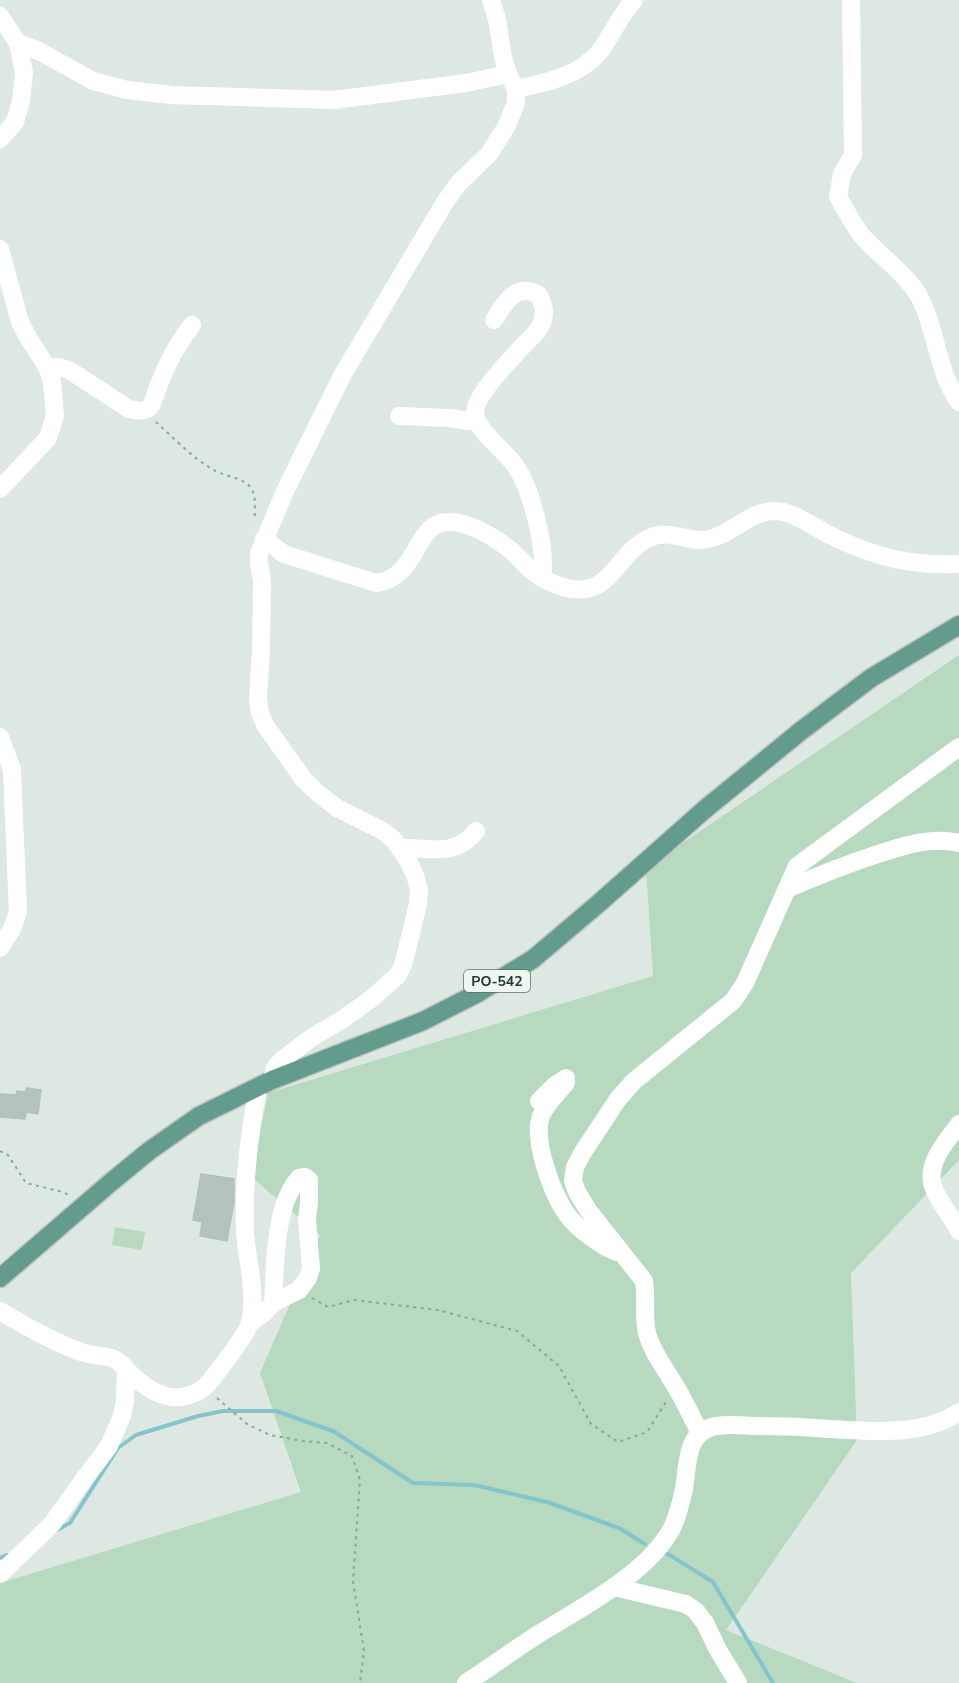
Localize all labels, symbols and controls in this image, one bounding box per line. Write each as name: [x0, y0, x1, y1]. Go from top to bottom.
road number: PO-542: [464, 970, 530, 992]

